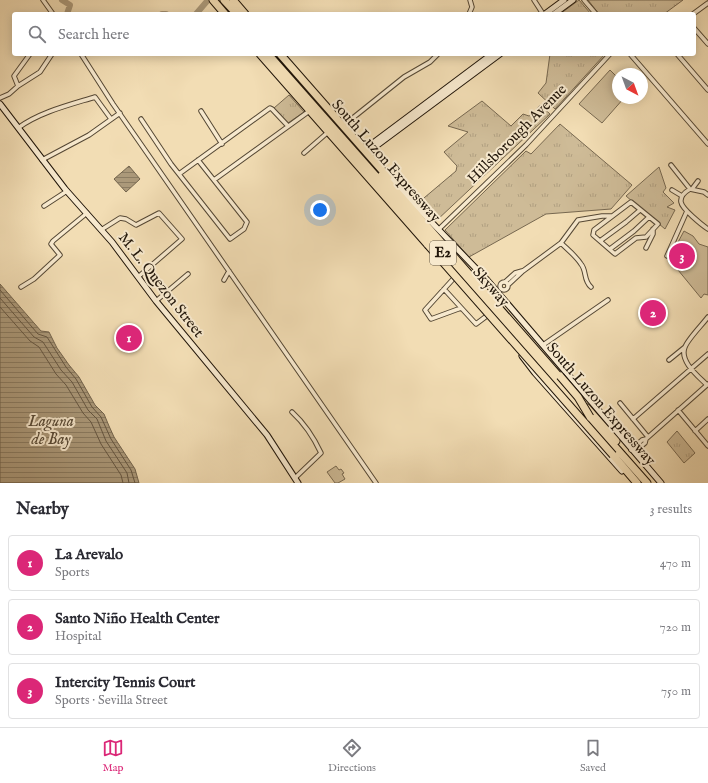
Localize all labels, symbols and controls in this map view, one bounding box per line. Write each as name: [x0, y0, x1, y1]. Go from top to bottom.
search box: [12, 12, 696, 56]
icon: search: [26, 23, 48, 45]
text: Search here: [58, 25, 129, 44]
north arrow: [612, 68, 648, 104]
street label: Hillsborough Avenue: [463, 80, 571, 188]
street label: South Luzon Expressway: [327, 96, 445, 227]
your location: [310, 200, 330, 220]
street label: M. L. Quezon Street: [114, 229, 208, 341]
road number: E2: [430, 241, 456, 265]
pin: 3: [669, 241, 695, 271]
street label: Skyway: [469, 263, 514, 311]
pin: 2: [640, 298, 666, 328]
pin: 1: [116, 323, 142, 353]
street label: South Luzon Expressway: [542, 339, 660, 470]
water label: Laguna de Bay: [27, 412, 74, 450]
text: Nearby: [16, 499, 69, 520]
text: 3 results: [650, 501, 692, 518]
text: La Arevalo: [55, 545, 123, 564]
text: 1: [28, 555, 32, 572]
text: 470 m: [660, 555, 691, 572]
text: Sports: [55, 564, 90, 581]
text: Santo Niño Health Center: [55, 609, 219, 628]
text: 2: [27, 619, 33, 636]
text: 720 m: [660, 619, 691, 636]
text: Hospital: [55, 628, 102, 645]
text: Intercity Tennis Court: [55, 673, 195, 692]
text: 3: [28, 683, 32, 700]
text: 750 m: [661, 683, 691, 700]
text: Sports · Sevilla Street: [55, 692, 168, 709]
tab: Map: [102, 737, 124, 775]
tab: Directions: [328, 737, 376, 775]
tab: Saved: [580, 737, 606, 775]

